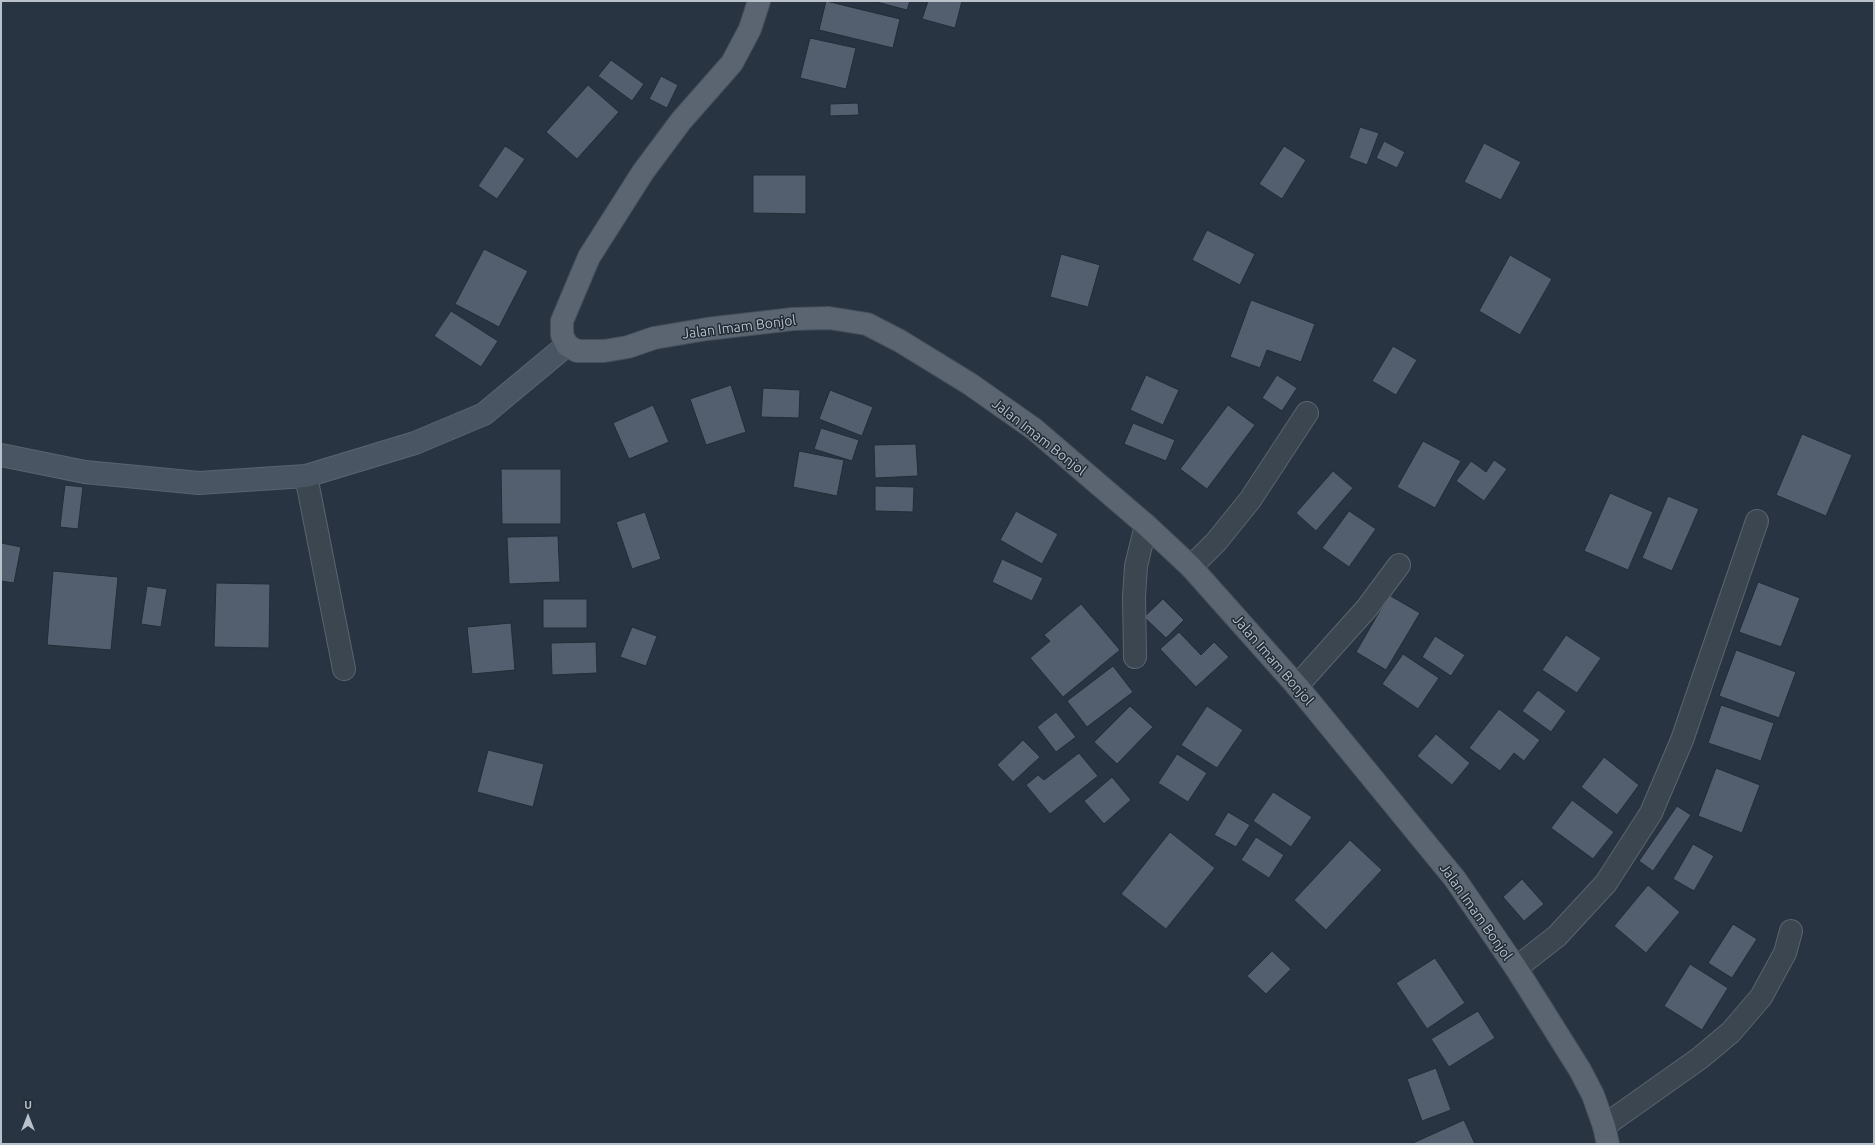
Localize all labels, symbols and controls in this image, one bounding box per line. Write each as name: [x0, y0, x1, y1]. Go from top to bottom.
street label: Jalan Imam Bonjol: [681, 312, 797, 342]
street label: Jalan Imam Bonjol: [989, 395, 1089, 479]
street label: Jalan Imam Bonjol: [1229, 611, 1317, 709]
street label: Jalan Imam Bonjol: [1436, 860, 1516, 964]
north arrow: [8, 1097, 48, 1137]
text: U: [24, 1099, 32, 1111]

